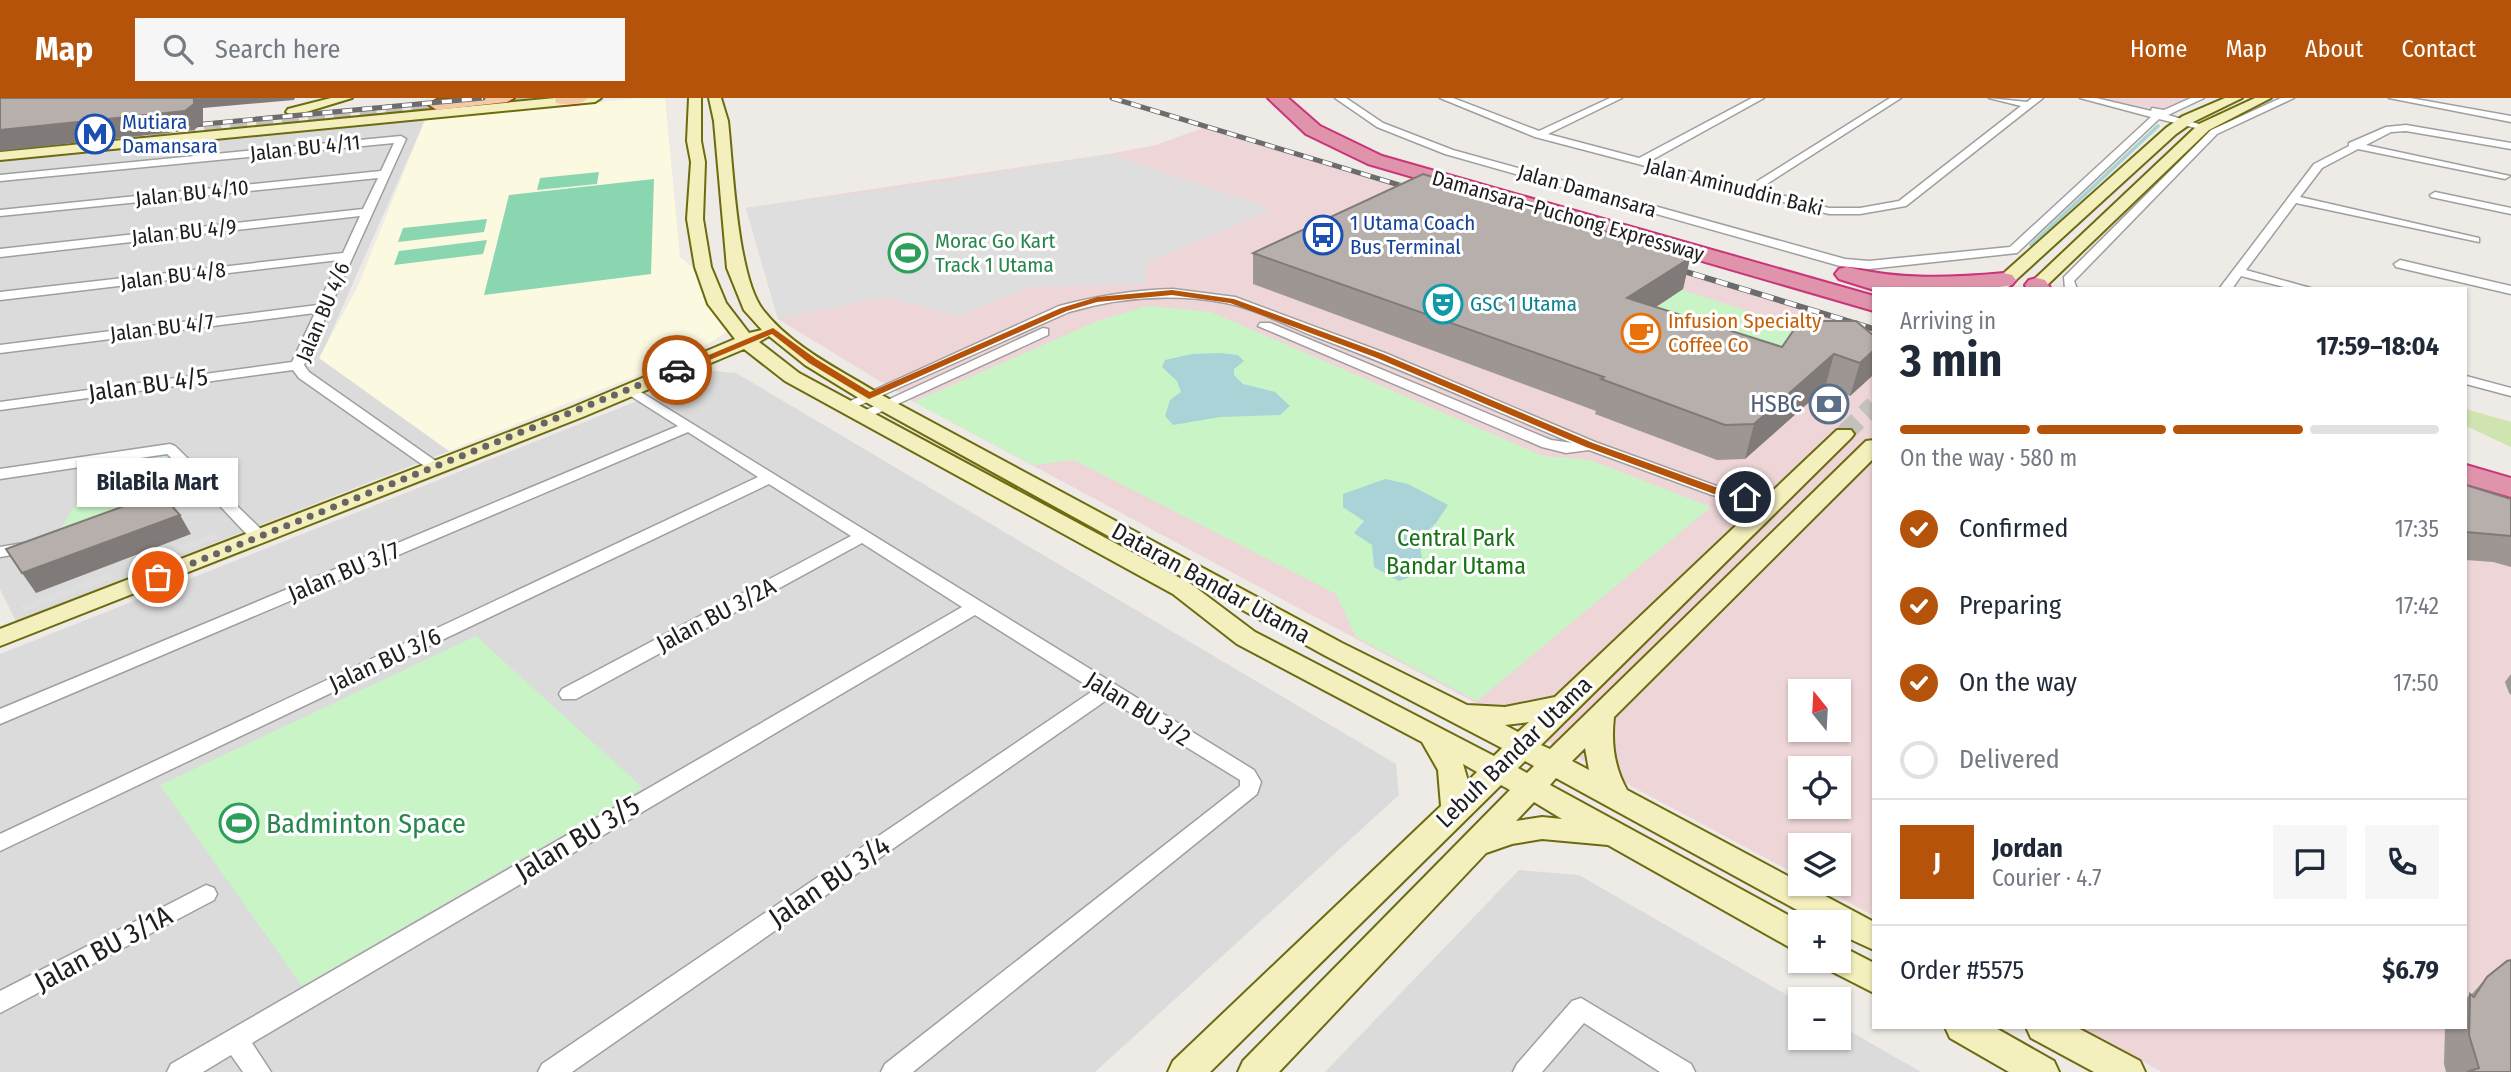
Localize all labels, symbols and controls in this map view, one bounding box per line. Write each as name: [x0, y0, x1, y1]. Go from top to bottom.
search box: [135, 18, 625, 81]
text: Map: [35, 29, 93, 69]
icon: search: [159, 30, 197, 68]
text: Search here: [215, 34, 340, 65]
text: Home: [2130, 35, 2187, 63]
text: Map: [2225, 35, 2267, 63]
text: About: [2305, 35, 2363, 63]
text: Contact: [2401, 35, 2476, 63]
place label: Mutiara Damansara: [122, 109, 218, 159]
metro station icon: Mutiara Damansara: [74, 113, 116, 155]
street label: Jalan BU 4/11: [249, 129, 361, 167]
street label: Jalan Aminuddin Baki: [1642, 152, 1826, 222]
street label: Jalan Damansara: [1514, 159, 1660, 223]
street label: Damansara–Puchong Expressway: [1429, 165, 1708, 268]
street label: Jalan BU 4/10: [134, 174, 250, 212]
place label: 1 Utama Coach Bus Terminal: [1350, 210, 1475, 260]
street label: Jalan BU 4/9: [130, 214, 238, 250]
bus stop icon: 1 Utama Coach Bus Terminal: [1302, 214, 1344, 256]
place label: Morac Go Kart Track 1 Utama: [935, 228, 1055, 278]
sports icon: Morac Go Kart Track 1 Utama: [887, 232, 929, 274]
street label: Jalan BU 4/8: [119, 257, 227, 295]
street label: Jalan BU 4/6: [290, 258, 356, 366]
theatre icon: GSC 1 Utama: [1422, 283, 1464, 325]
place label: GSC 1 Utama: [1470, 291, 1577, 317]
text: Arriving in: [1900, 307, 1996, 335]
place label: Infusion Specialty Coffee Co: [1668, 308, 1822, 358]
street label: Jalan BU 4/7: [109, 309, 215, 347]
cafe icon: Infusion Specialty Coffee Co: [1620, 312, 1662, 354]
text: 17:59–18:04: [2316, 331, 2439, 362]
text: 3 min: [1900, 333, 2002, 388]
courier: [642, 335, 712, 405]
icon: car: [658, 351, 696, 389]
street label: Jalan BU 4/5: [87, 363, 209, 407]
bank icon: HSBC: [1808, 383, 1850, 425]
place label: HSBC: [1750, 390, 1802, 418]
text: On the way · 580 m: [1900, 444, 2077, 472]
callout: BilaBila Mart: [78, 458, 238, 507]
pin: [1715, 467, 1775, 527]
text: BilaBila Mart: [96, 468, 219, 496]
icon: home: [1726, 478, 1764, 516]
icon: check: [1900, 510, 1938, 548]
text: Confirmed: [1959, 513, 2069, 544]
text: 17:35: [2395, 515, 2439, 543]
street label: Dataran Bandar Utama: [1107, 517, 1315, 649]
park label: Central Park Bandar Utama: [1386, 524, 1526, 580]
street label: Jalan BU 3/7: [284, 536, 404, 608]
pin: [128, 547, 188, 607]
icon: bag: [139, 558, 177, 596]
street label: Jalan BU 3/2A: [652, 572, 781, 658]
icon: check: [1900, 587, 1938, 625]
text: Preparing: [1959, 590, 2061, 621]
text: 17:42: [2395, 592, 2439, 620]
street label: Jalan BU 3/6: [325, 622, 445, 698]
icon: check: [1900, 664, 1938, 702]
street label: Jalan BU 3/2: [1080, 666, 1196, 752]
text: On the way: [1959, 667, 2077, 698]
text: 17:50: [2393, 669, 2439, 697]
street label: Lebuh Bandar Utama: [1430, 671, 1598, 833]
north arrow: [1788, 679, 1852, 742]
map controls: [1788, 679, 1851, 1050]
text: Delivered: [1959, 744, 2060, 775]
button: locate: [1788, 756, 1851, 819]
street label: Jalan BU 3/5: [509, 788, 645, 888]
sports icon: Badminton Space: [218, 802, 260, 844]
place label: Badminton Space: [266, 807, 466, 840]
button: chat: [2273, 825, 2347, 899]
button: phone: [2365, 825, 2439, 899]
street label: Jalan BU 3/4: [762, 829, 896, 934]
button: layers: [1788, 833, 1851, 896]
text: Jordan: [1992, 833, 2063, 864]
text: J: [1933, 847, 1941, 878]
text: Courier · 4.7: [1992, 864, 2102, 892]
street label: Jalan BU 3/1A: [29, 898, 178, 998]
button: +: [1788, 910, 1851, 973]
text: Order #5575: [1900, 955, 2024, 986]
text: $6.79: [2382, 955, 2439, 986]
button: −: [1788, 987, 1851, 1050]

